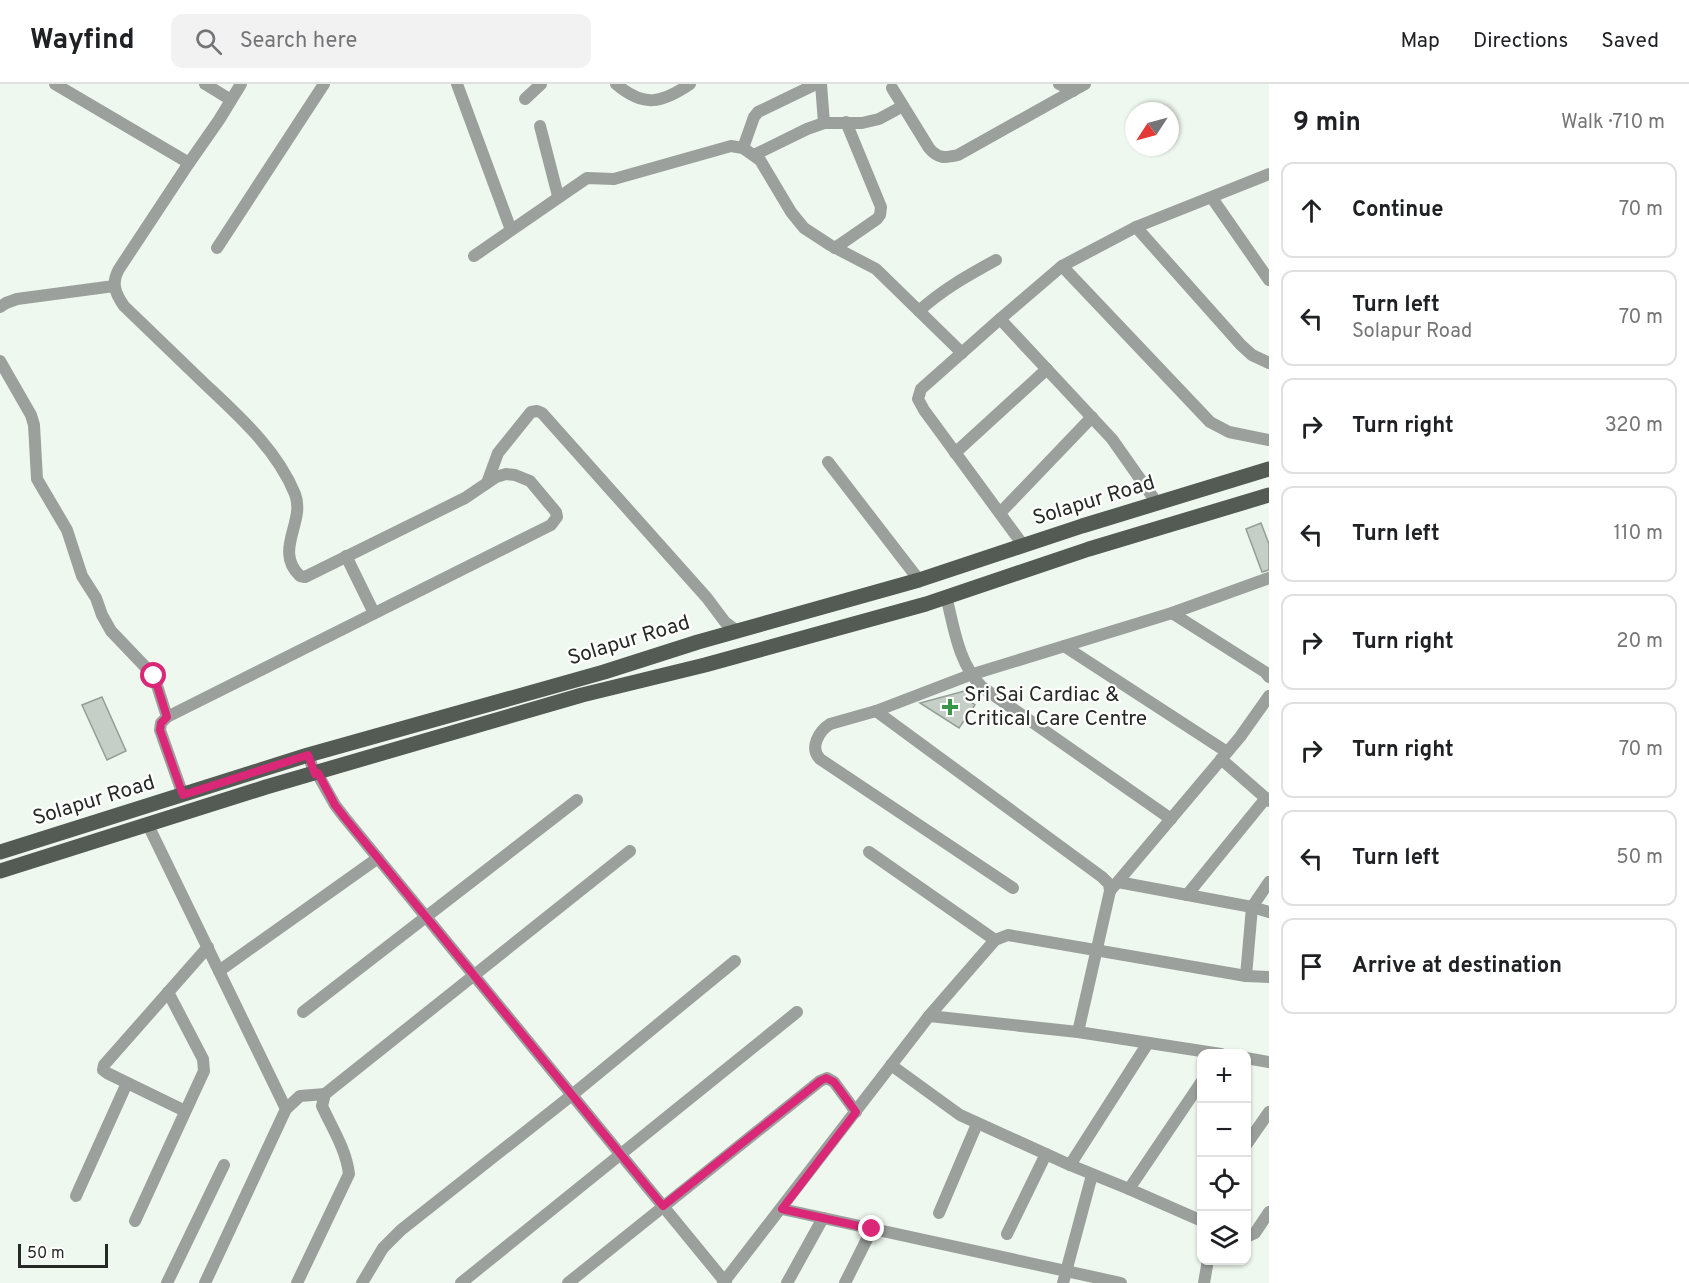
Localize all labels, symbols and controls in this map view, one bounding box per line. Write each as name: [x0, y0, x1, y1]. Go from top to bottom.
search box: [171, 14, 591, 68]
text: Wayfind: [30, 23, 135, 59]
icon: search: [192, 25, 225, 58]
text: Search here: [240, 28, 357, 55]
text: Map: [1400, 28, 1440, 55]
text: Directions: [1473, 28, 1568, 55]
text: Saved: [1601, 28, 1659, 55]
north arrow: [1125, 102, 1179, 156]
text: 9 min: [1293, 107, 1361, 140]
text: Walk · 710 m: [1561, 110, 1665, 136]
icon: ahead: [1295, 194, 1328, 227]
text: Continue: [1352, 197, 1443, 224]
text: 70 m: [1619, 197, 1663, 223]
text: Turn left: [1352, 292, 1440, 319]
icon: left: [1295, 302, 1328, 335]
text: 70 m: [1619, 305, 1663, 331]
text: Solapur Road: [1352, 319, 1472, 345]
icon: right: [1295, 410, 1328, 443]
text: Turn right: [1352, 413, 1454, 440]
text: 320 m: [1605, 413, 1663, 439]
street label: Solapur Road: [1030, 470, 1158, 532]
icon: left: [1295, 518, 1328, 551]
text: Turn left: [1352, 521, 1440, 548]
text: 110 m: [1614, 521, 1663, 547]
street label: Solapur Road: [565, 610, 693, 672]
icon: right: [1295, 626, 1328, 659]
text: Turn right: [1352, 629, 1454, 656]
text: 20 m: [1616, 629, 1663, 655]
route start: [140, 662, 166, 688]
place label: Sri Sai Cardiac & Critical Care Centre: [964, 682, 1147, 733]
marker: Sri Sai Cardiac & Critical Care Centre: [941, 698, 959, 716]
icon: right: [1295, 734, 1328, 767]
text: Turn right: [1352, 737, 1454, 764]
text: 70 m: [1619, 737, 1663, 763]
street label: Solapur Road: [30, 770, 158, 832]
icon: left: [1295, 842, 1328, 875]
text: Turn left: [1352, 845, 1440, 872]
text: 50 m: [1616, 845, 1663, 871]
icon: arrive: [1295, 950, 1328, 983]
text: Arrive at destination: [1352, 953, 1562, 980]
map controls: [1197, 1049, 1251, 1265]
button: +: [1197, 1049, 1251, 1103]
button: −: [1197, 1103, 1251, 1157]
button: locate: [1197, 1157, 1251, 1211]
button: layers: [1197, 1211, 1251, 1265]
route end: [858, 1215, 884, 1241]
scale bar: [18, 1241, 108, 1268]
text: 50 m: [27, 1244, 65, 1264]

